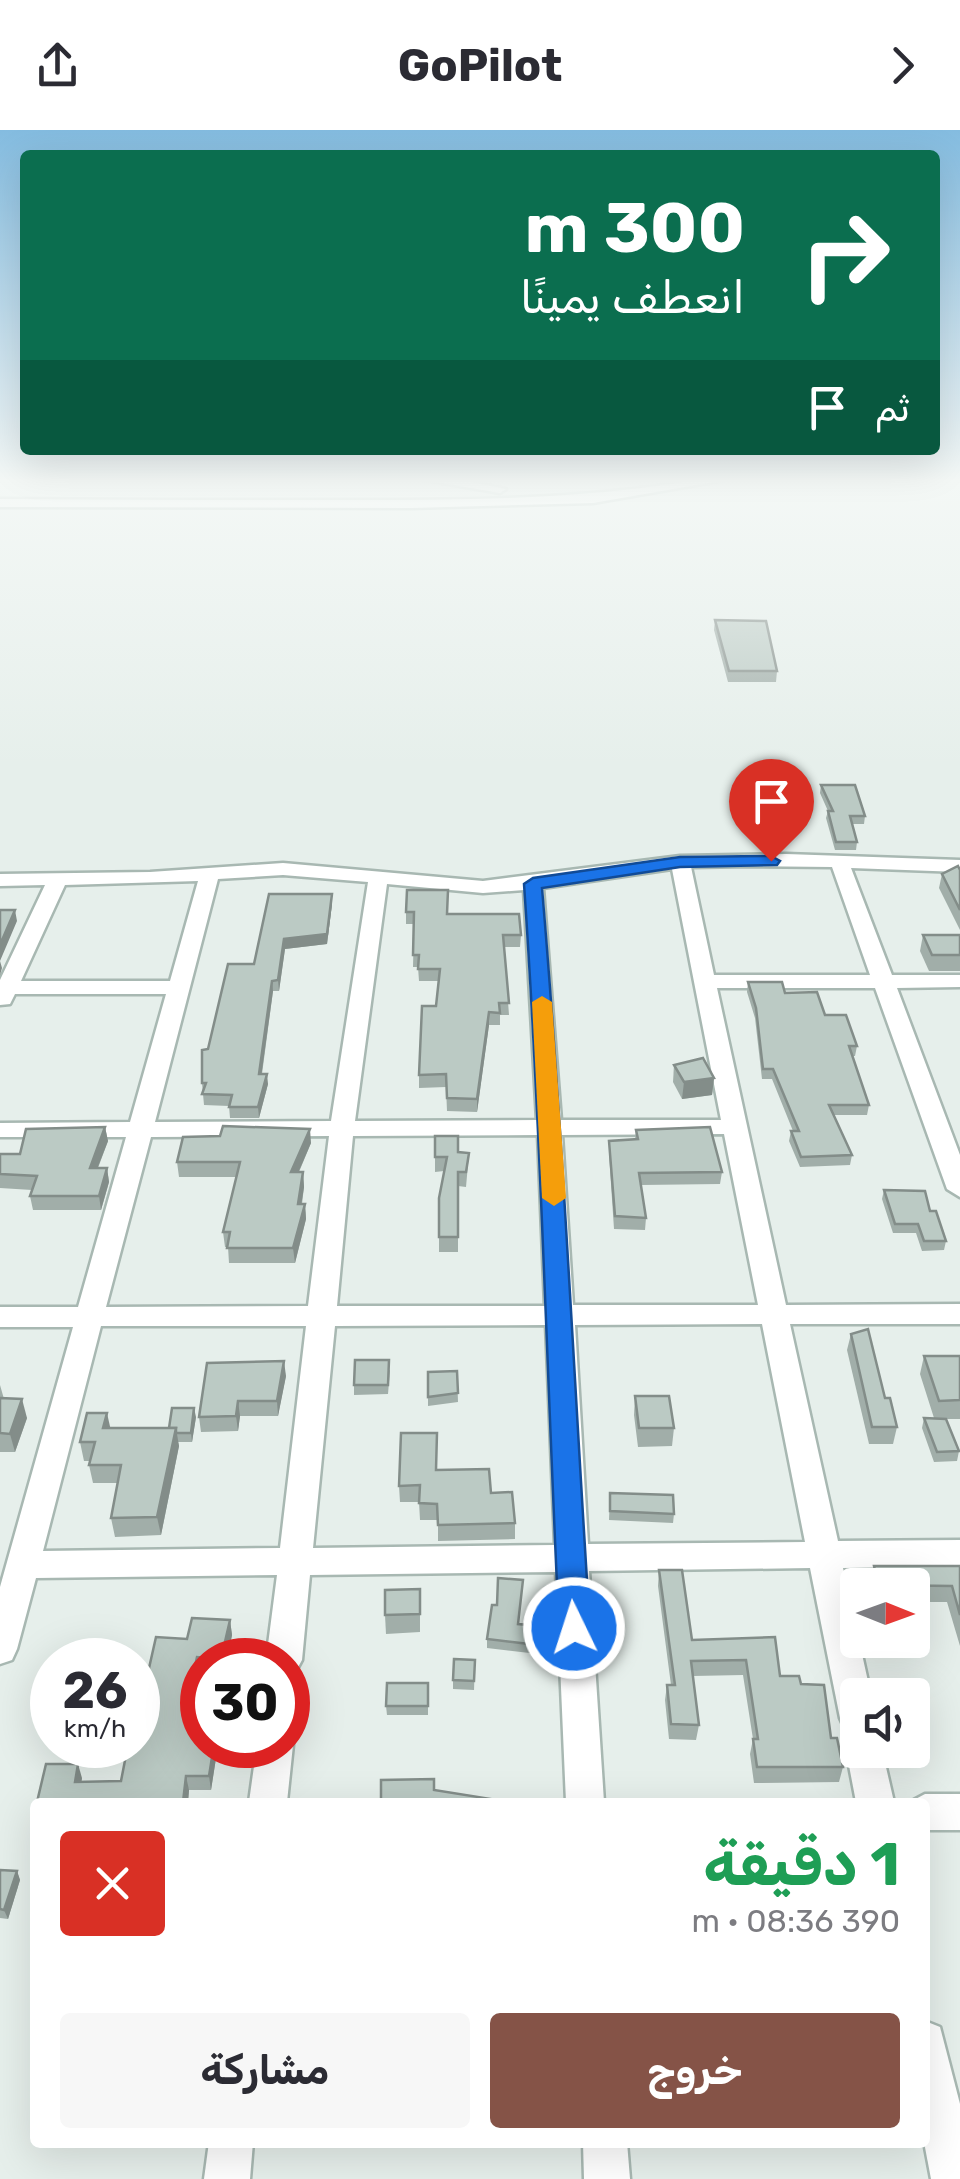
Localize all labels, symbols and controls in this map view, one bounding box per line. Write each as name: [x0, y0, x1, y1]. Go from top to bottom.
icon: share: [30, 38, 85, 93]
icon: forward: [875, 38, 930, 93]
text: GoPilot: [398, 39, 562, 92]
text: 300 m: [525, 187, 745, 270]
icon: right: [780, 190, 910, 320]
text: انعطف يمينًا: [520, 271, 745, 324]
icon: arrive: [800, 380, 855, 435]
text: ثم: [875, 385, 910, 431]
pin: [729, 759, 814, 862]
icon: arrive: [744, 774, 799, 829]
north arrow: [840, 1568, 930, 1658]
map controls: [840, 1568, 930, 1768]
position arrow: [522, 1576, 626, 1680]
speed limit sign: 30: [180, 1638, 310, 1768]
text: 26: [62, 1661, 128, 1721]
button: sound: [840, 1678, 930, 1768]
text: km/h: [64, 1714, 126, 1743]
text: 1 دقيقة: [703, 1829, 900, 1900]
button: close: [60, 1831, 165, 1936]
text: 390 m · 08:36: [692, 1902, 900, 1940]
button: مشاركة: [60, 2013, 470, 2128]
button: خروج: [490, 2013, 900, 2128]

